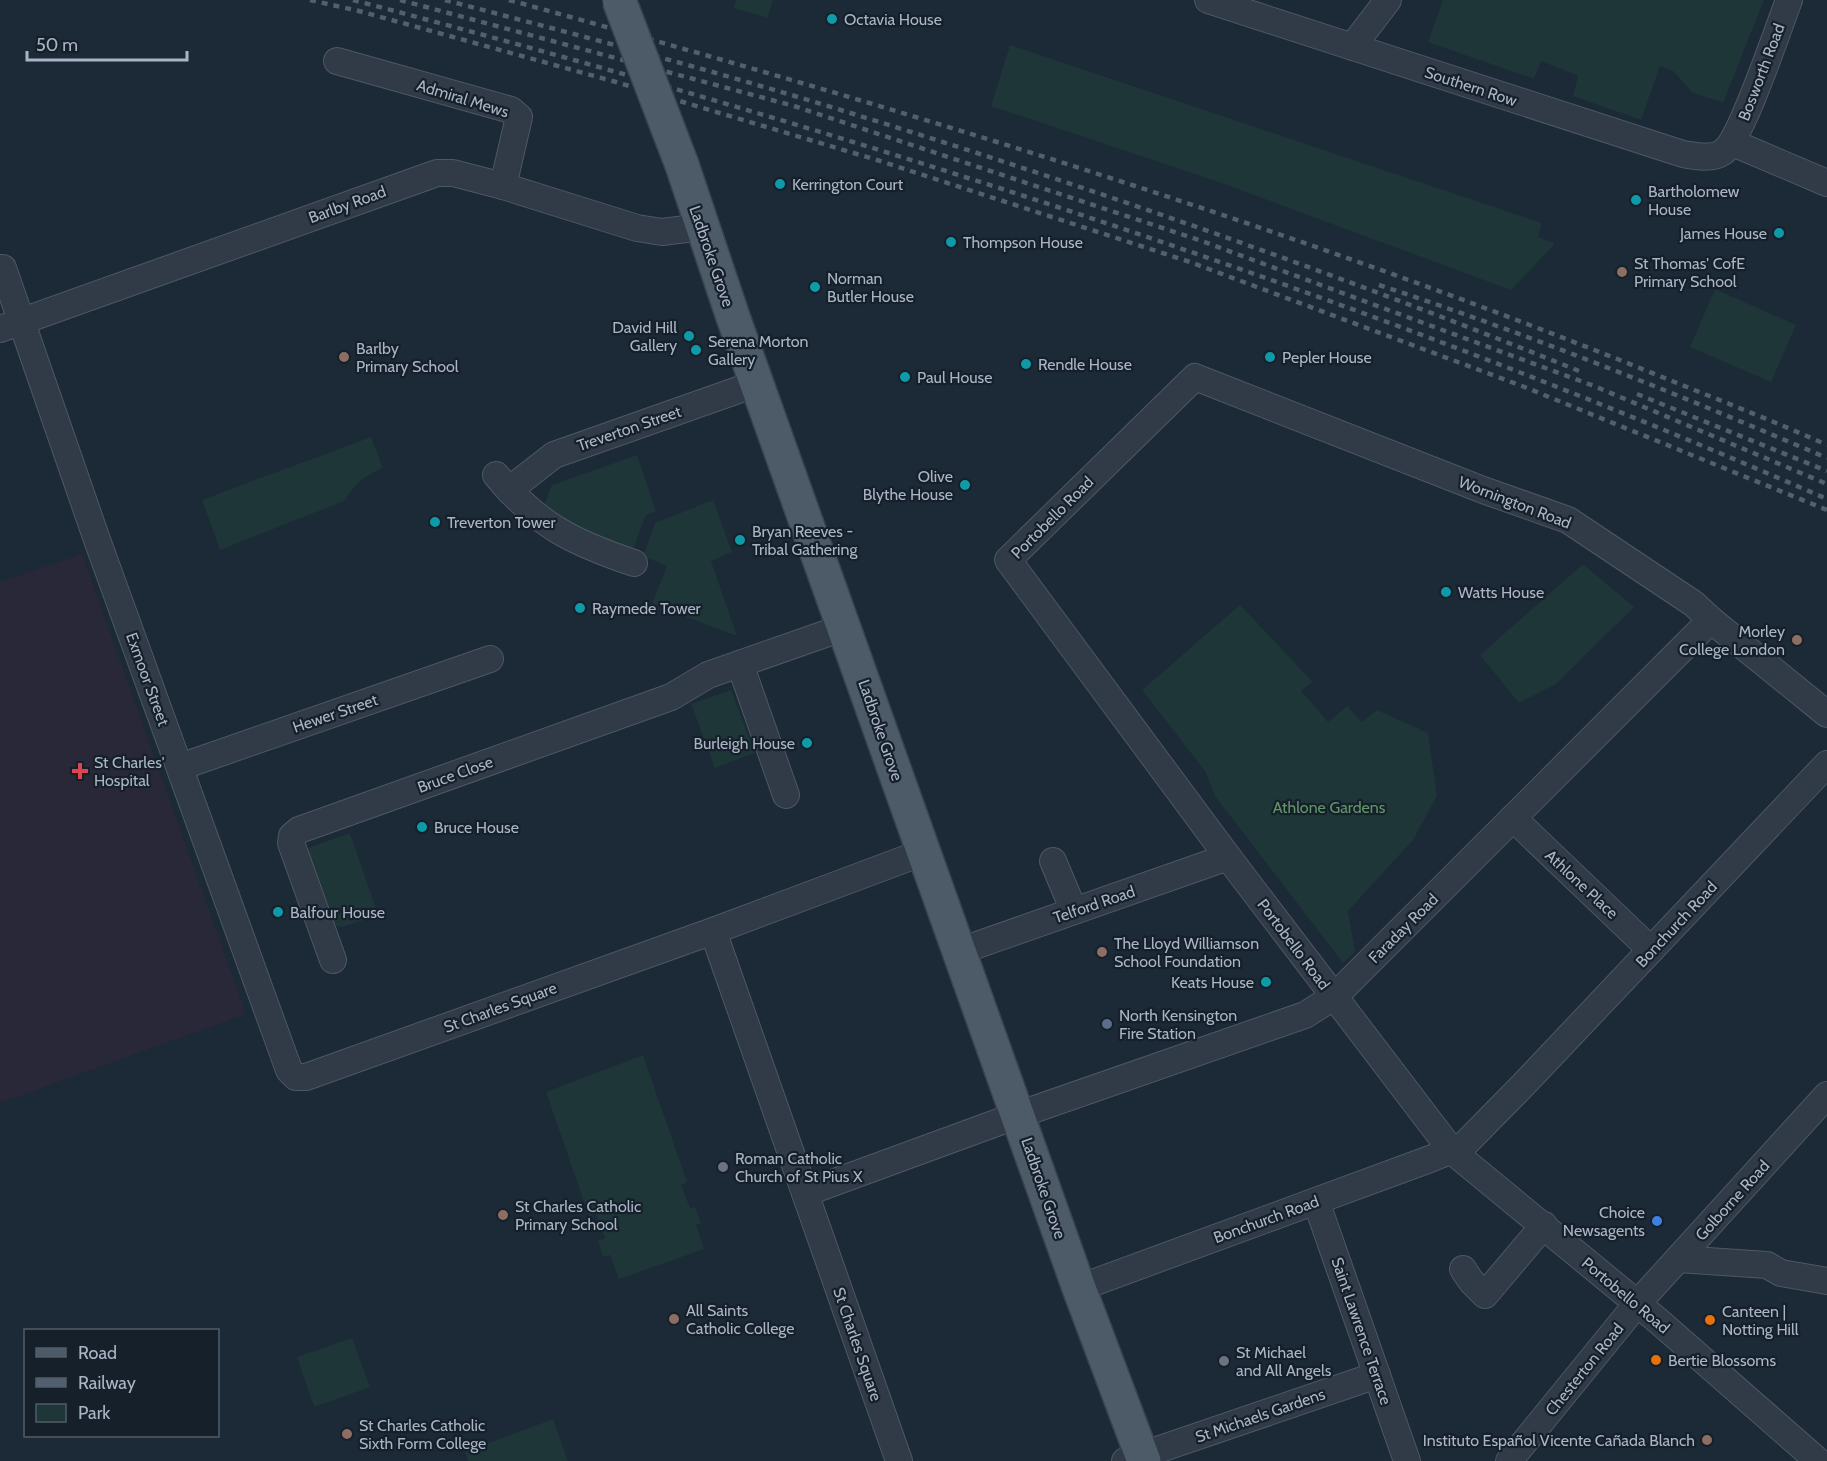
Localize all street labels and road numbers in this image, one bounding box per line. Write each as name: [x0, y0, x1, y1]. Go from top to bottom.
street label: Bosworth Road: [1734, 21, 1789, 124]
street label: Southern Row: [1422, 63, 1520, 110]
street label: Admiral Mews: [415, 75, 512, 122]
street label: Barlby Road: [306, 182, 389, 227]
street label: Ladbroke Grove: [685, 203, 738, 309]
street label: Treverton Street: [575, 402, 684, 455]
street label: Portobello Road: [1007, 472, 1097, 562]
street label: Wornington Road: [1456, 472, 1574, 533]
street label: Exmoor Street: [122, 630, 173, 729]
street label: Ladbroke Grove: [854, 677, 907, 783]
street label: Hewer Street: [290, 690, 381, 737]
street label: Bruce Close: [415, 752, 496, 797]
street label: Athlone Place: [1541, 846, 1622, 923]
street label: Bonchurch Road: [1632, 877, 1721, 971]
street label: Telford Road: [1051, 882, 1138, 927]
street label: Faraday Road: [1365, 890, 1442, 967]
street label: Portobello Road: [1253, 895, 1334, 993]
street label: St Charles Square: [441, 978, 559, 1037]
street label: Ladbroke Grove: [1017, 1135, 1070, 1241]
street label: Golborne Road: [1691, 1156, 1773, 1244]
street label: Bonchurch Road: [1211, 1192, 1321, 1247]
street label: Portobello Road: [1578, 1253, 1673, 1338]
street label: Saint Lawrence Terrace: [1327, 1255, 1396, 1407]
street label: St Charles Square: [829, 1285, 886, 1403]
street label: Chesterton Road: [1541, 1319, 1627, 1419]
street label: St Michaels Gardens: [1193, 1384, 1328, 1447]

